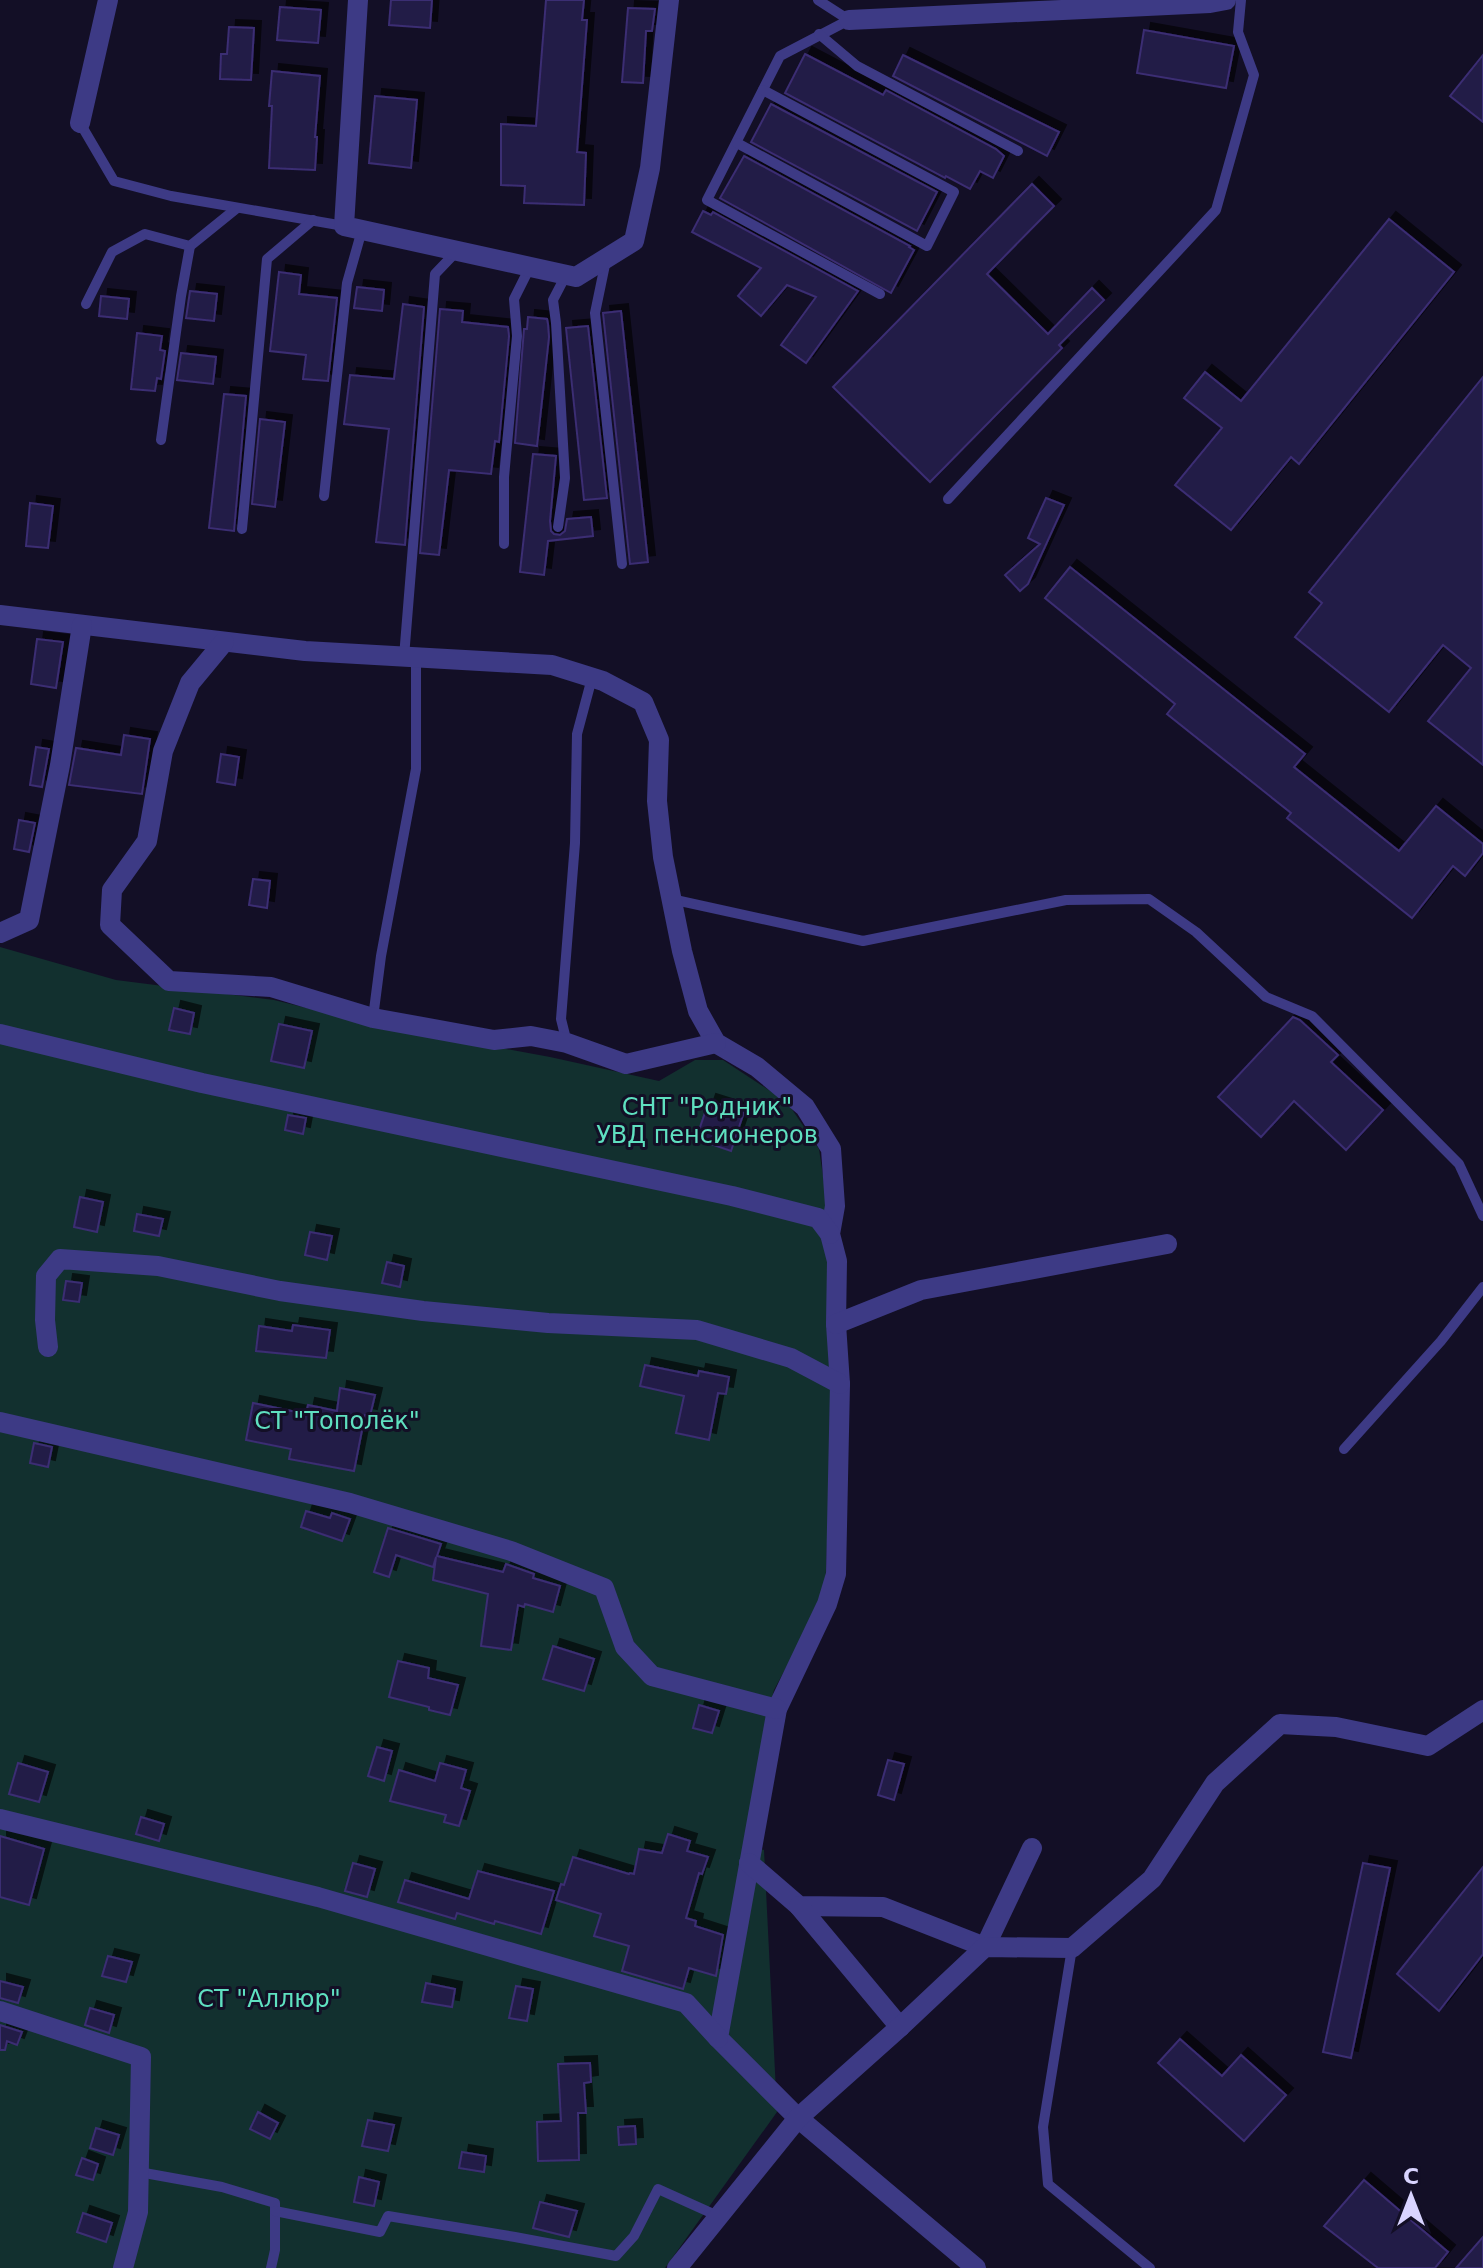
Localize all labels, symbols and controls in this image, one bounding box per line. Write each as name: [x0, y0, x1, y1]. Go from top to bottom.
park label: СНТ "Родник" УВД пенсионеров: [596, 1093, 818, 1149]
park label: СТ "Тополёк": [254, 1407, 420, 1435]
park label: СТ "Аллюр": [197, 1985, 341, 2013]
north arrow: [1371, 2156, 1451, 2236]
text: С: [1403, 2164, 1419, 2189]

